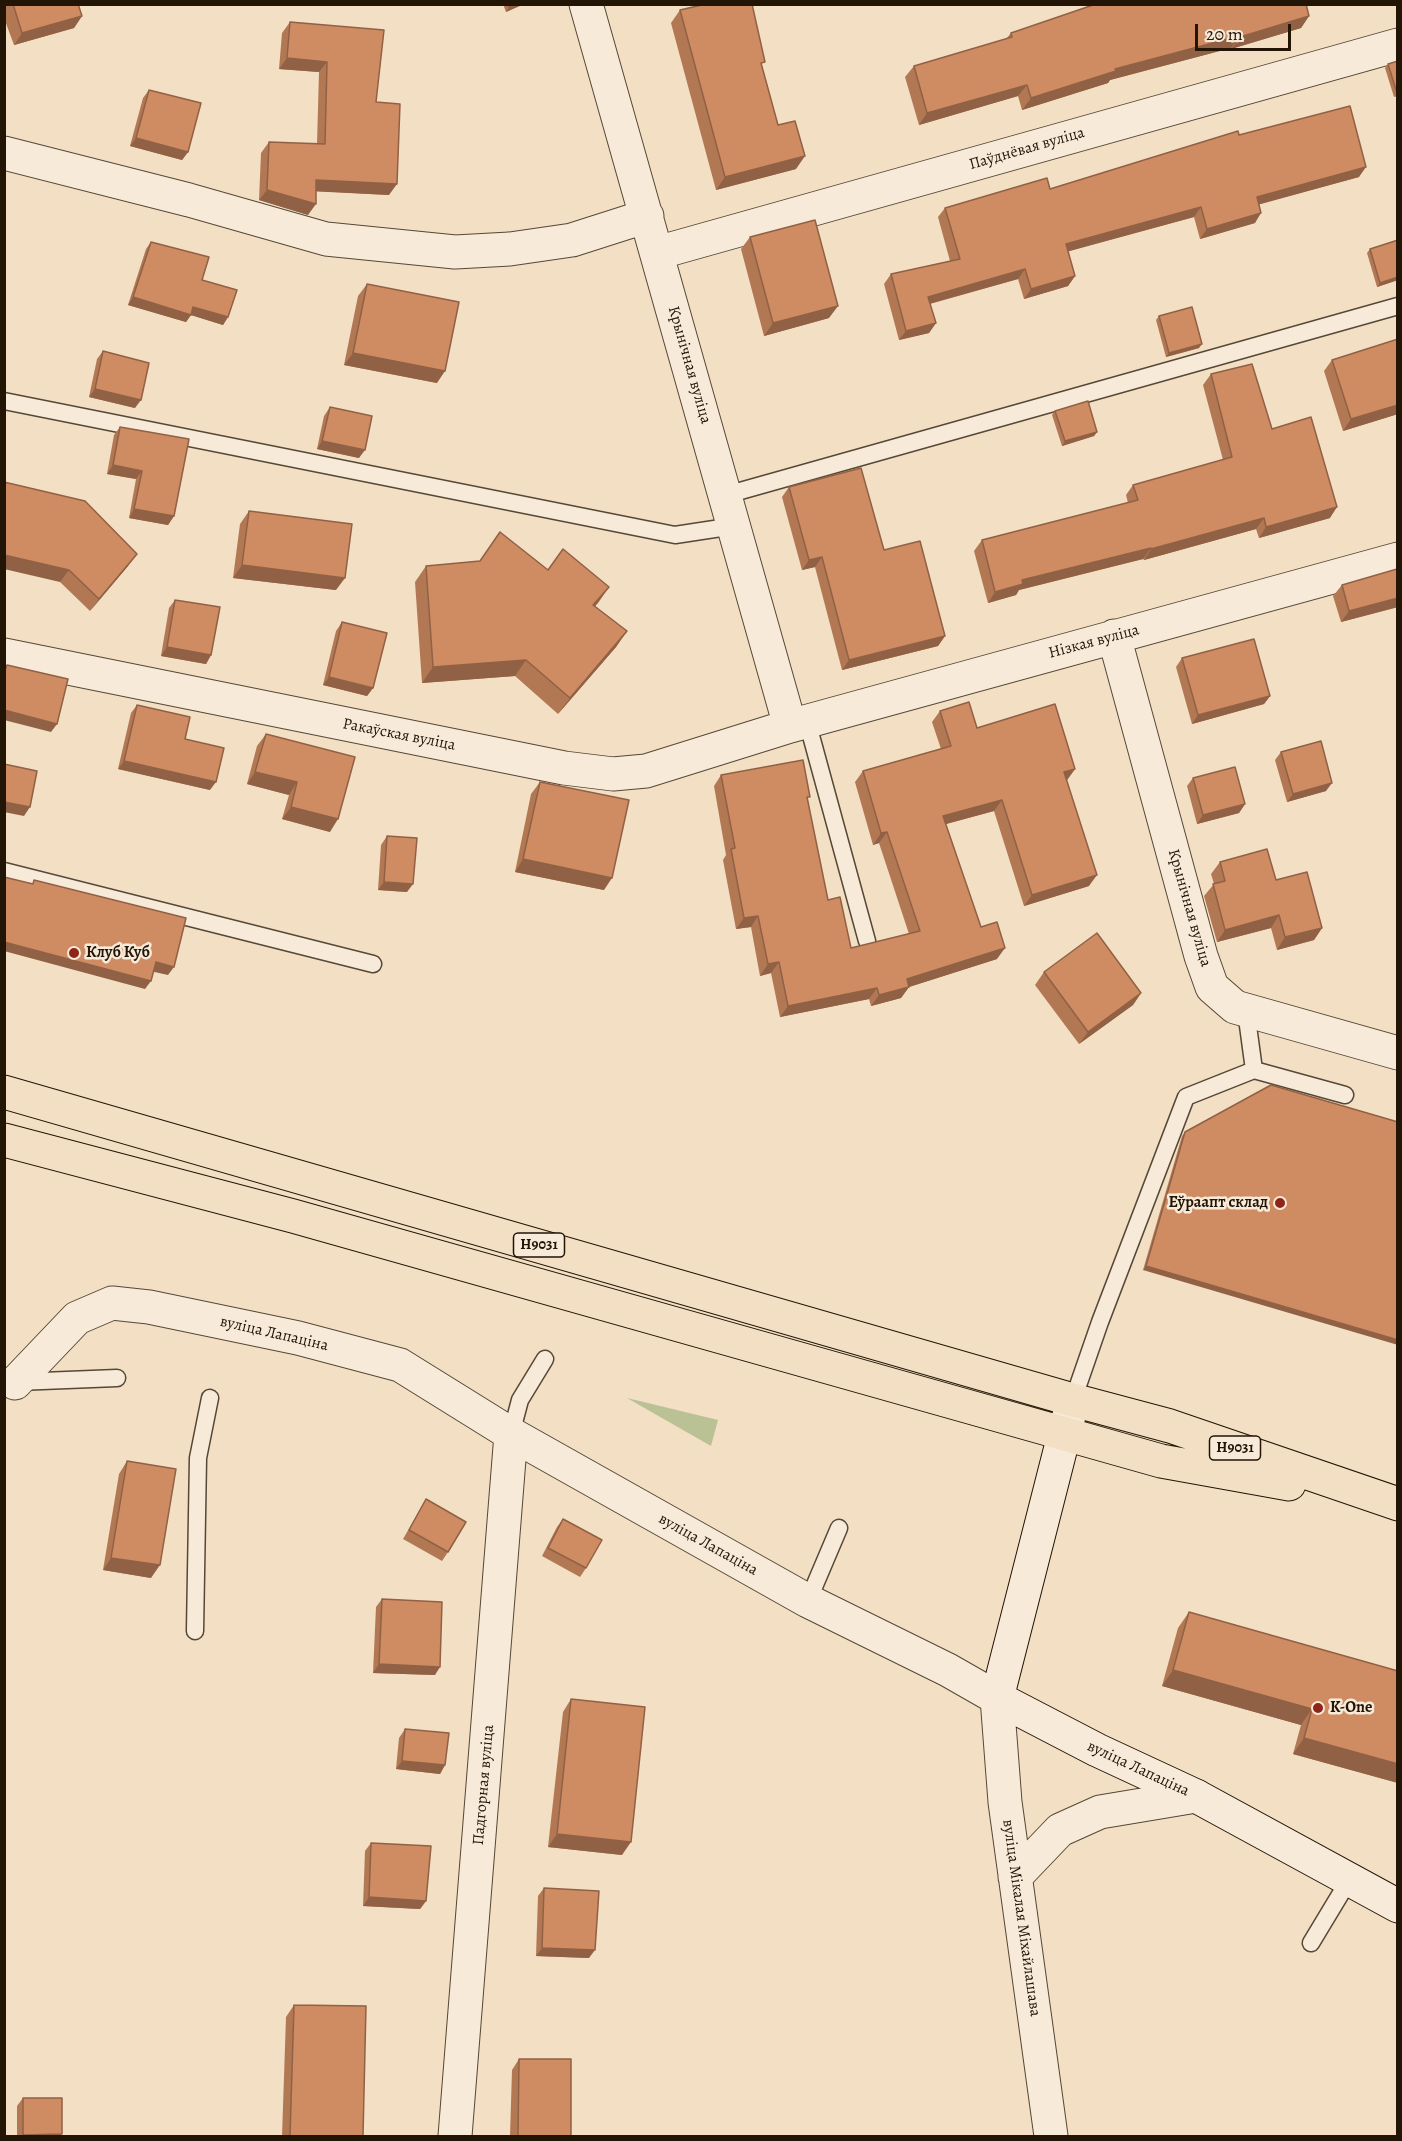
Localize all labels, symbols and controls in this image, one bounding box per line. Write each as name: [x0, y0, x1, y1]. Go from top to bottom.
scale bar: [1198, 12, 1294, 50]
text: 20 m: [1206, 22, 1243, 46]
street label: Паўднёвая вуліца: [967, 123, 1087, 175]
street label: Крынічная вуліца: [663, 304, 715, 426]
street label: Нізкая вуліца: [1047, 621, 1141, 663]
street label: Ракаўская вуліца: [341, 715, 457, 755]
street label: Крынічная вуліца: [1163, 847, 1215, 969]
place label: Клуб Куб: [86, 943, 150, 963]
marker: Клуб Куб: [67, 946, 81, 960]
place label: Еўраапт склад: [1168, 1193, 1268, 1213]
marker: Еўраапт склад: [1273, 1196, 1287, 1210]
road number: Н9031: [514, 1233, 564, 1257]
street label: вуліца Лапаціна: [218, 1312, 330, 1356]
road number: Н9031: [1210, 1436, 1260, 1460]
street label: вуліца Лапаціна: [655, 1510, 761, 1580]
place label: K-One: [1330, 1698, 1372, 1718]
marker: K-One: [1311, 1701, 1325, 1715]
street label: Падгорная вуліца: [469, 1724, 499, 1846]
street label: вуліца Лапаціна: [1084, 1737, 1192, 1801]
street label: вуліца Мікалая Міхайлашава: [998, 1818, 1044, 2018]

